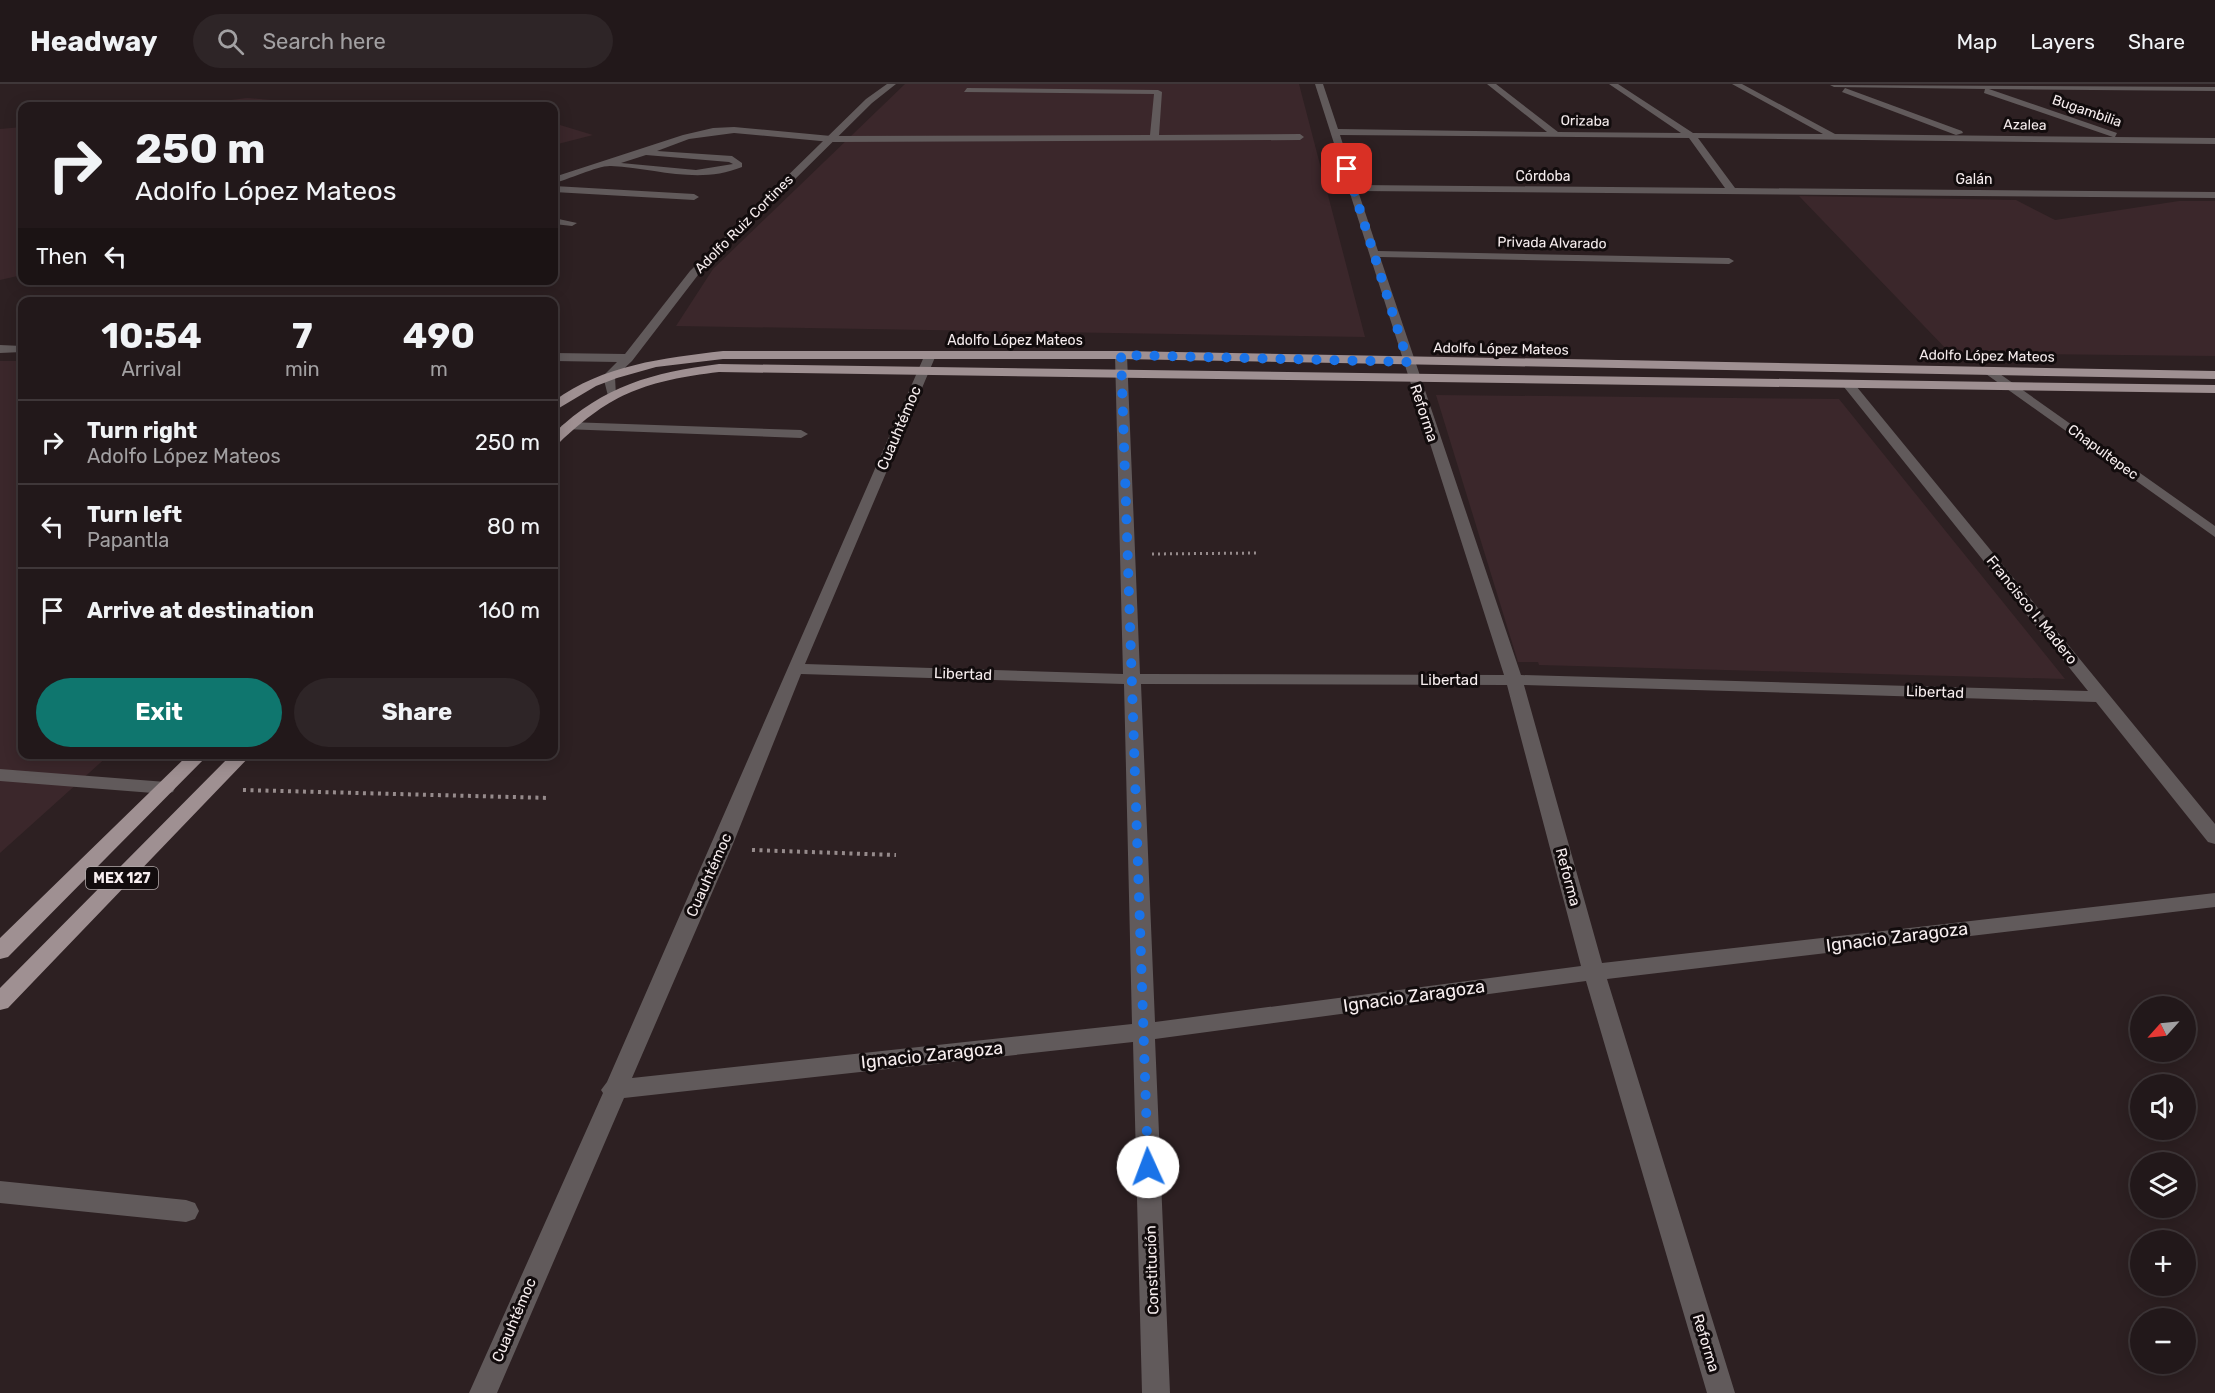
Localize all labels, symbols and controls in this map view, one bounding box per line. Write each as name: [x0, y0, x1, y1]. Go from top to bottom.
search box: [193, 14, 613, 68]
text: Headway: [30, 25, 157, 58]
icon: search: [214, 25, 247, 58]
text: Search here: [262, 28, 386, 55]
text: Map: [1956, 29, 1997, 54]
text: Layers: [2030, 29, 2095, 54]
text: Share: [2128, 29, 2185, 54]
street label: Bugambilia: [2050, 91, 2124, 131]
street label: Orizaba: [1560, 112, 1610, 130]
street label: Azalea: [2003, 116, 2047, 134]
text: 250 m: [135, 124, 265, 174]
icon: right: [36, 126, 114, 204]
pin: [1321, 143, 1372, 194]
icon: arrive: [1330, 152, 1363, 185]
street label: Córdoba: [1516, 168, 1570, 185]
street label: Adolfo Ruiz Cortines: [691, 171, 797, 277]
street label: Galán: [1956, 171, 1992, 188]
text: Adolfo López Mateos: [135, 175, 396, 207]
street label: Privada Alvarado: [1497, 234, 1607, 252]
icon: left: [99, 240, 132, 273]
text: Then: [36, 243, 87, 270]
text: 10:54: [101, 314, 202, 357]
text: 7: [292, 314, 313, 357]
text: 490: [403, 314, 475, 357]
street label: Adolfo López Mateos: [947, 332, 1083, 349]
street label: Adolfo López Mateos: [1433, 339, 1569, 359]
street label: Adolfo López Mateos: [1919, 346, 2055, 366]
text: Arrival: [121, 357, 182, 381]
text: min: [285, 357, 320, 381]
text: m: [430, 357, 448, 381]
street label: Reforma: [1406, 382, 1442, 444]
street label: Cuauhtémoc: [873, 383, 925, 473]
text: Turn right: [87, 417, 197, 444]
street label: Chapultepec: [2064, 421, 2142, 483]
icon: right: [36, 426, 69, 459]
text: 250 m: [475, 429, 540, 456]
text: Adolfo López Mateos: [87, 444, 281, 468]
text: Turn left: [87, 501, 182, 528]
icon: left: [36, 510, 69, 543]
text: 80 m: [487, 513, 540, 540]
text: Papantla: [87, 528, 169, 552]
street label: Francisco I. Madero: [1983, 552, 2081, 668]
icon: arrive: [36, 594, 69, 627]
text: Arrive at destination: [87, 597, 314, 624]
text: 160 m: [478, 597, 540, 624]
street label: Libertad: [934, 664, 992, 684]
street label: Libertad: [1420, 671, 1478, 689]
button: Exit: [36, 678, 282, 747]
button: Share: [294, 678, 540, 747]
street label: Libertad: [1906, 682, 1964, 702]
street label: Cuauhtémoc: [683, 830, 735, 920]
street label: Reforma: [1552, 846, 1584, 908]
road number: MEX 127: [86, 867, 158, 889]
street label: Ignacio Zaragoza: [1825, 917, 1969, 957]
street label: Ignacio Zaragoza: [1342, 975, 1486, 1017]
north arrow: [2130, 996, 2196, 1062]
map controls: [2130, 996, 2196, 1374]
street label: Ignacio Zaragoza: [860, 1037, 1004, 1073]
button: sound: [2130, 1074, 2196, 1140]
position arrow: [1116, 1135, 1180, 1199]
button: layers: [2130, 1152, 2196, 1218]
street label: Constitución: [1141, 1225, 1163, 1315]
button: +: [2130, 1230, 2196, 1296]
street label: Cuauhtémoc: [488, 1275, 540, 1365]
button: −: [2130, 1308, 2196, 1374]
street label: Reforma: [1689, 1312, 1723, 1374]

